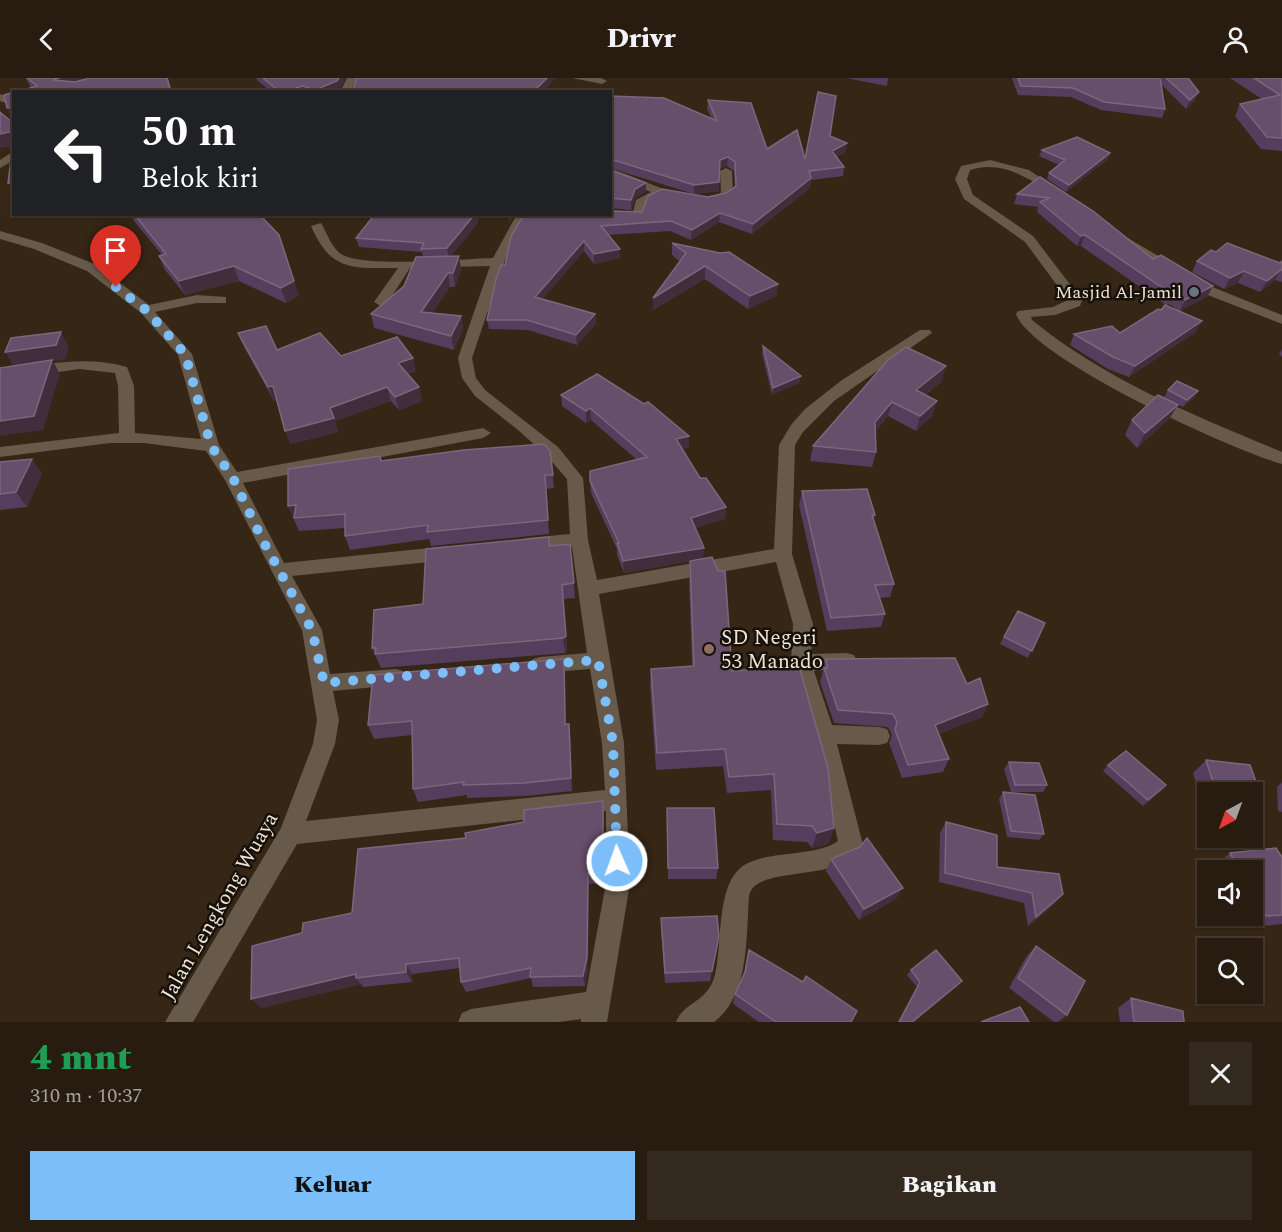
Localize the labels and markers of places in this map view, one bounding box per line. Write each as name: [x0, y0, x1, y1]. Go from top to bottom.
pin: [90, 225, 141, 287]
place label: Masjid Al-Jamil: [1055, 279, 1182, 306]
marker: Masjid Al-Jamil: [1187, 285, 1201, 299]
place label: SD Negeri 53 Manado: [721, 622, 823, 678]
marker: SD Negeri 53 Manado: [702, 642, 716, 656]

